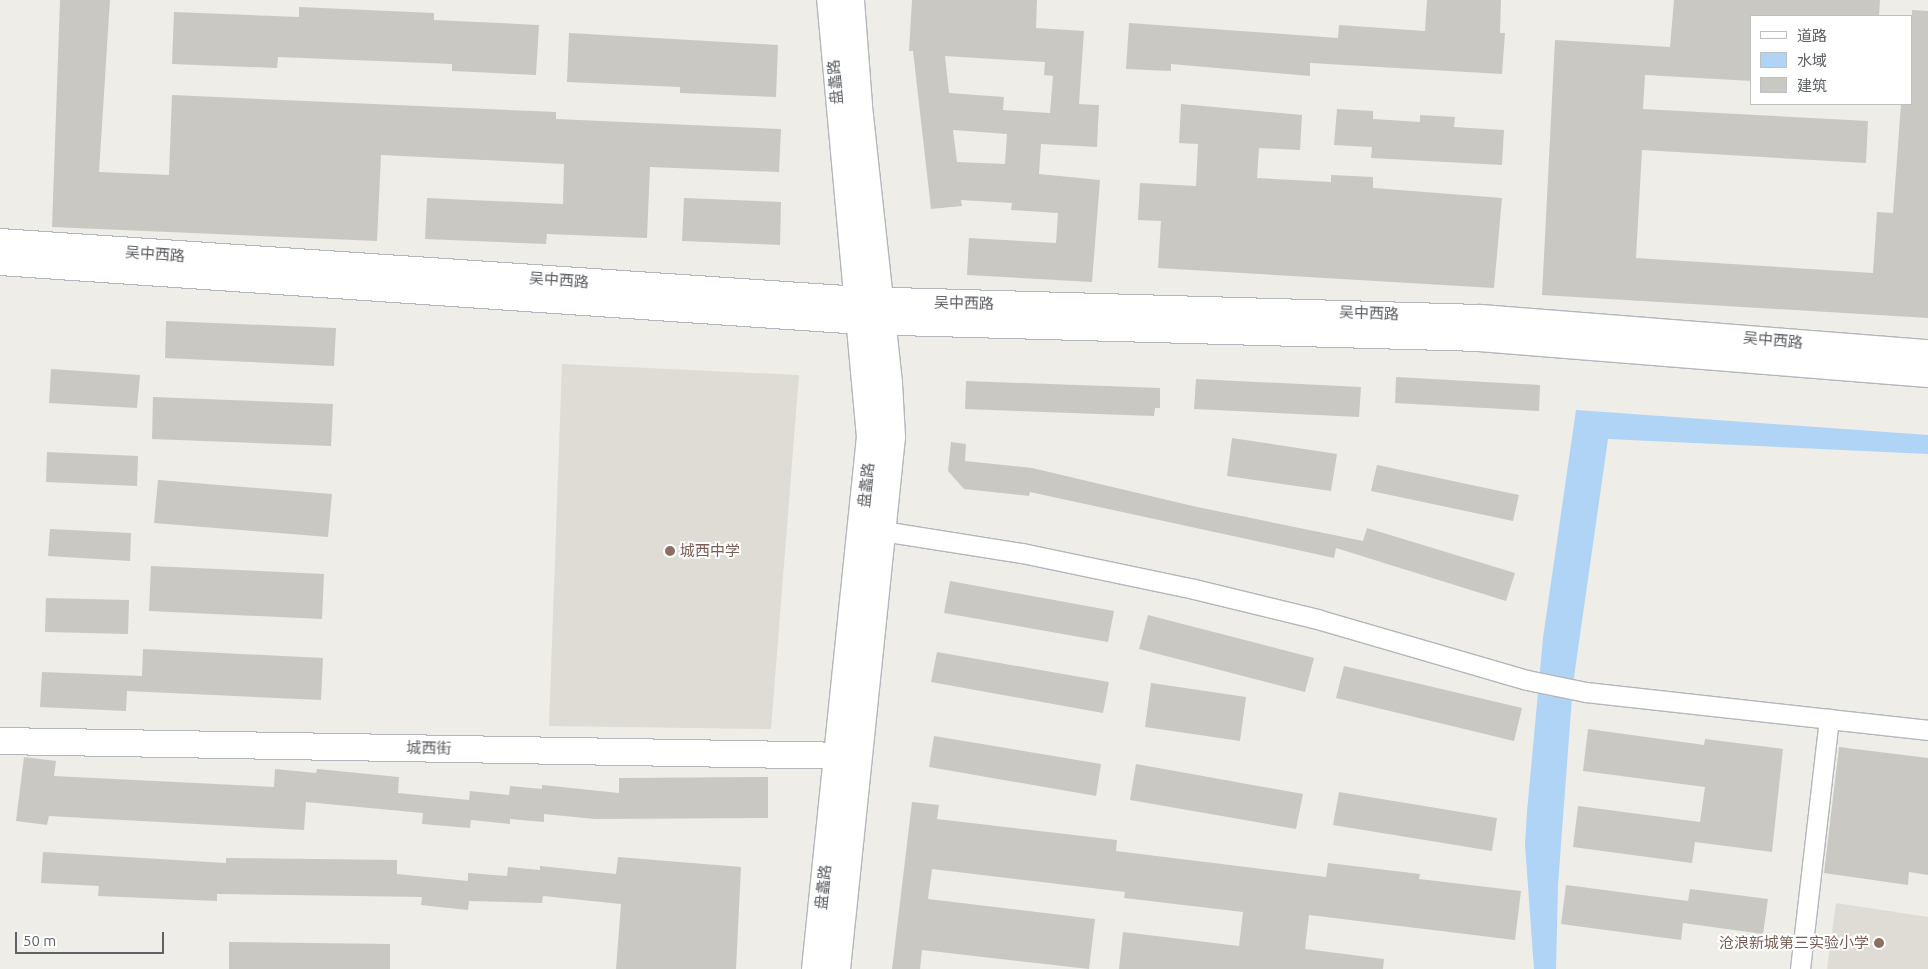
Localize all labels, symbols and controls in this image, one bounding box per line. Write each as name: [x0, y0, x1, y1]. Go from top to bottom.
legend: [1750, 15, 1913, 105]
text: 道路: [1797, 27, 1827, 44]
text: 水域: [1797, 52, 1827, 69]
street label: 盘蠡路: [824, 59, 846, 105]
text: 建筑: [1797, 77, 1827, 94]
street label: 吴中西路: [124, 243, 186, 265]
street label: 吴中西路: [528, 269, 590, 291]
street label: 吴中西路: [934, 293, 994, 313]
street label: 吴中西路: [1339, 303, 1399, 323]
street label: 吴中西路: [1742, 328, 1804, 352]
street label: 盘蠡路: [855, 462, 877, 508]
place label: 城西中学: [680, 542, 740, 560]
marker: 城西中学: [664, 545, 676, 557]
street label: 城西街: [406, 739, 452, 757]
street label: 盘蠡路: [812, 864, 834, 910]
scale bar: [18, 922, 166, 954]
text: 50 m: [23, 932, 56, 949]
place label: 沧浪新城第三实验小学: [1719, 934, 1869, 952]
marker: 沧浪新城第三实验小学: [1873, 937, 1885, 949]

